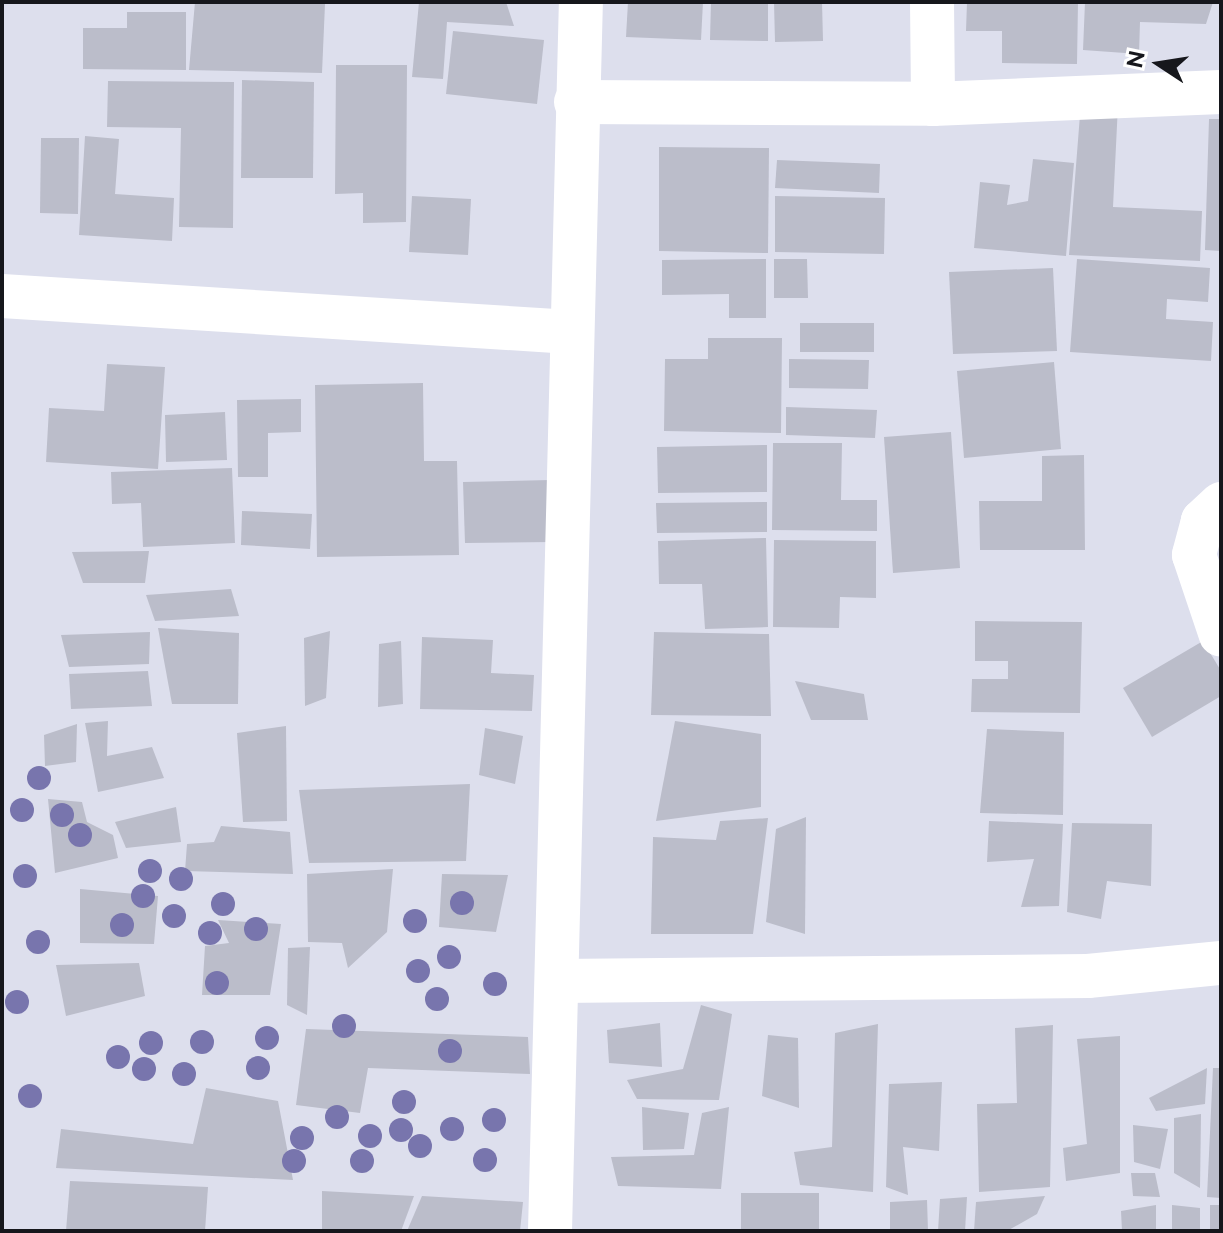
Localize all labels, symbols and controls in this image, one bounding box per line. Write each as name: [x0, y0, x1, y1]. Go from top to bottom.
north arrow: [1119, 24, 1199, 104]
text: N: [1121, 48, 1150, 70]

